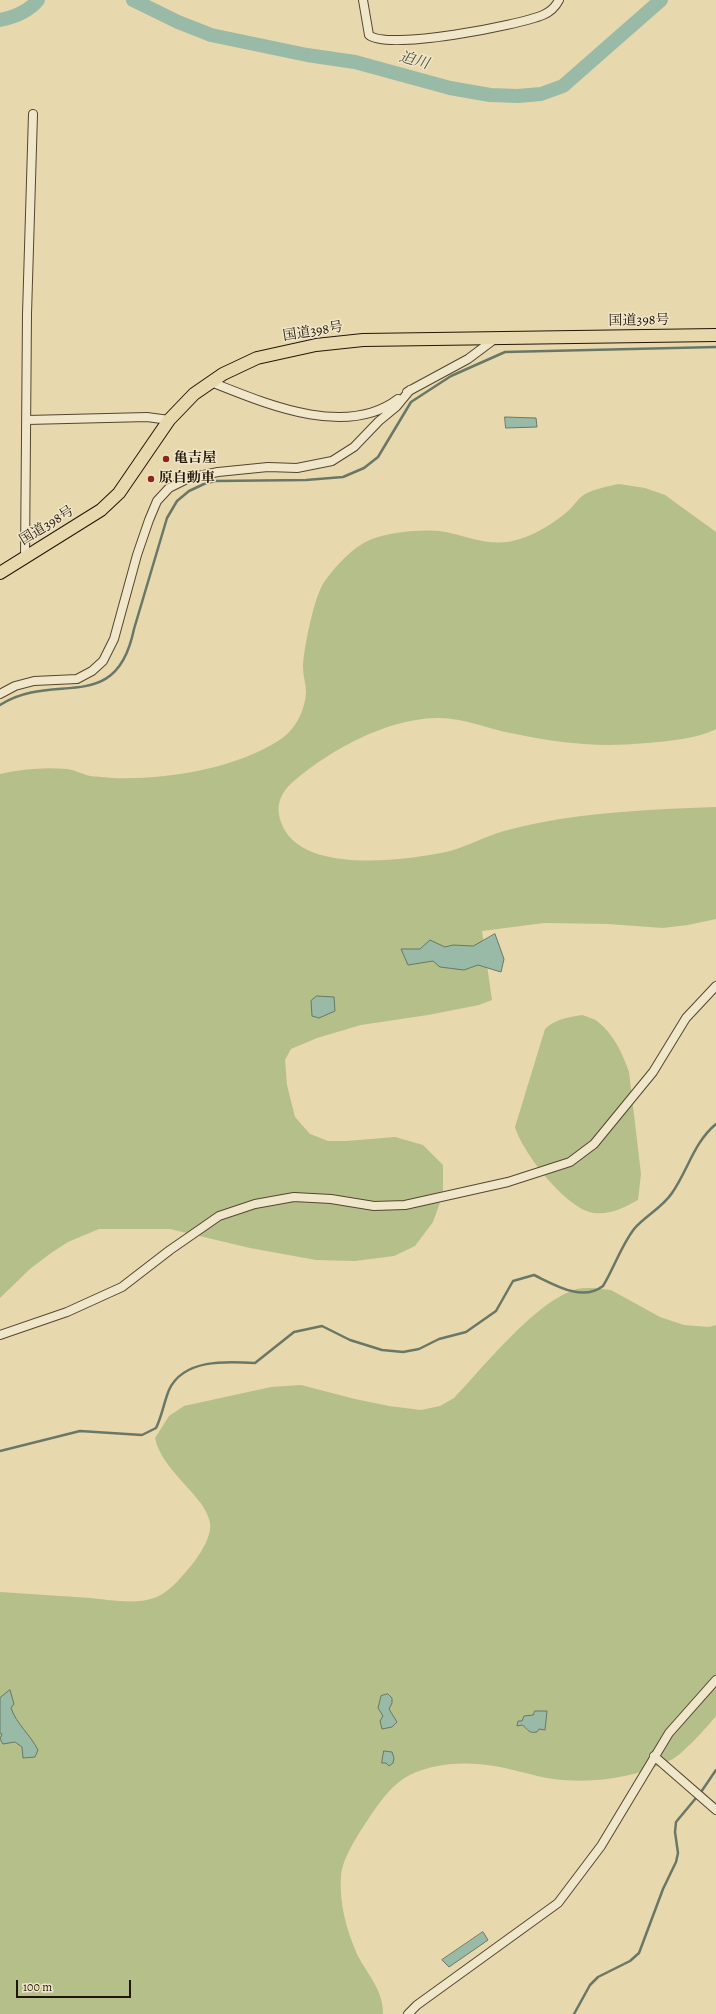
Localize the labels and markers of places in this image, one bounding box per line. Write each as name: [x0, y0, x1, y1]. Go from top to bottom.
place label: 亀吉屋: [174, 451, 216, 467]
marker: 亀吉屋: [161, 454, 171, 464]
place label: 原自動車: [159, 471, 215, 487]
marker: 原自動車: [146, 474, 156, 484]

